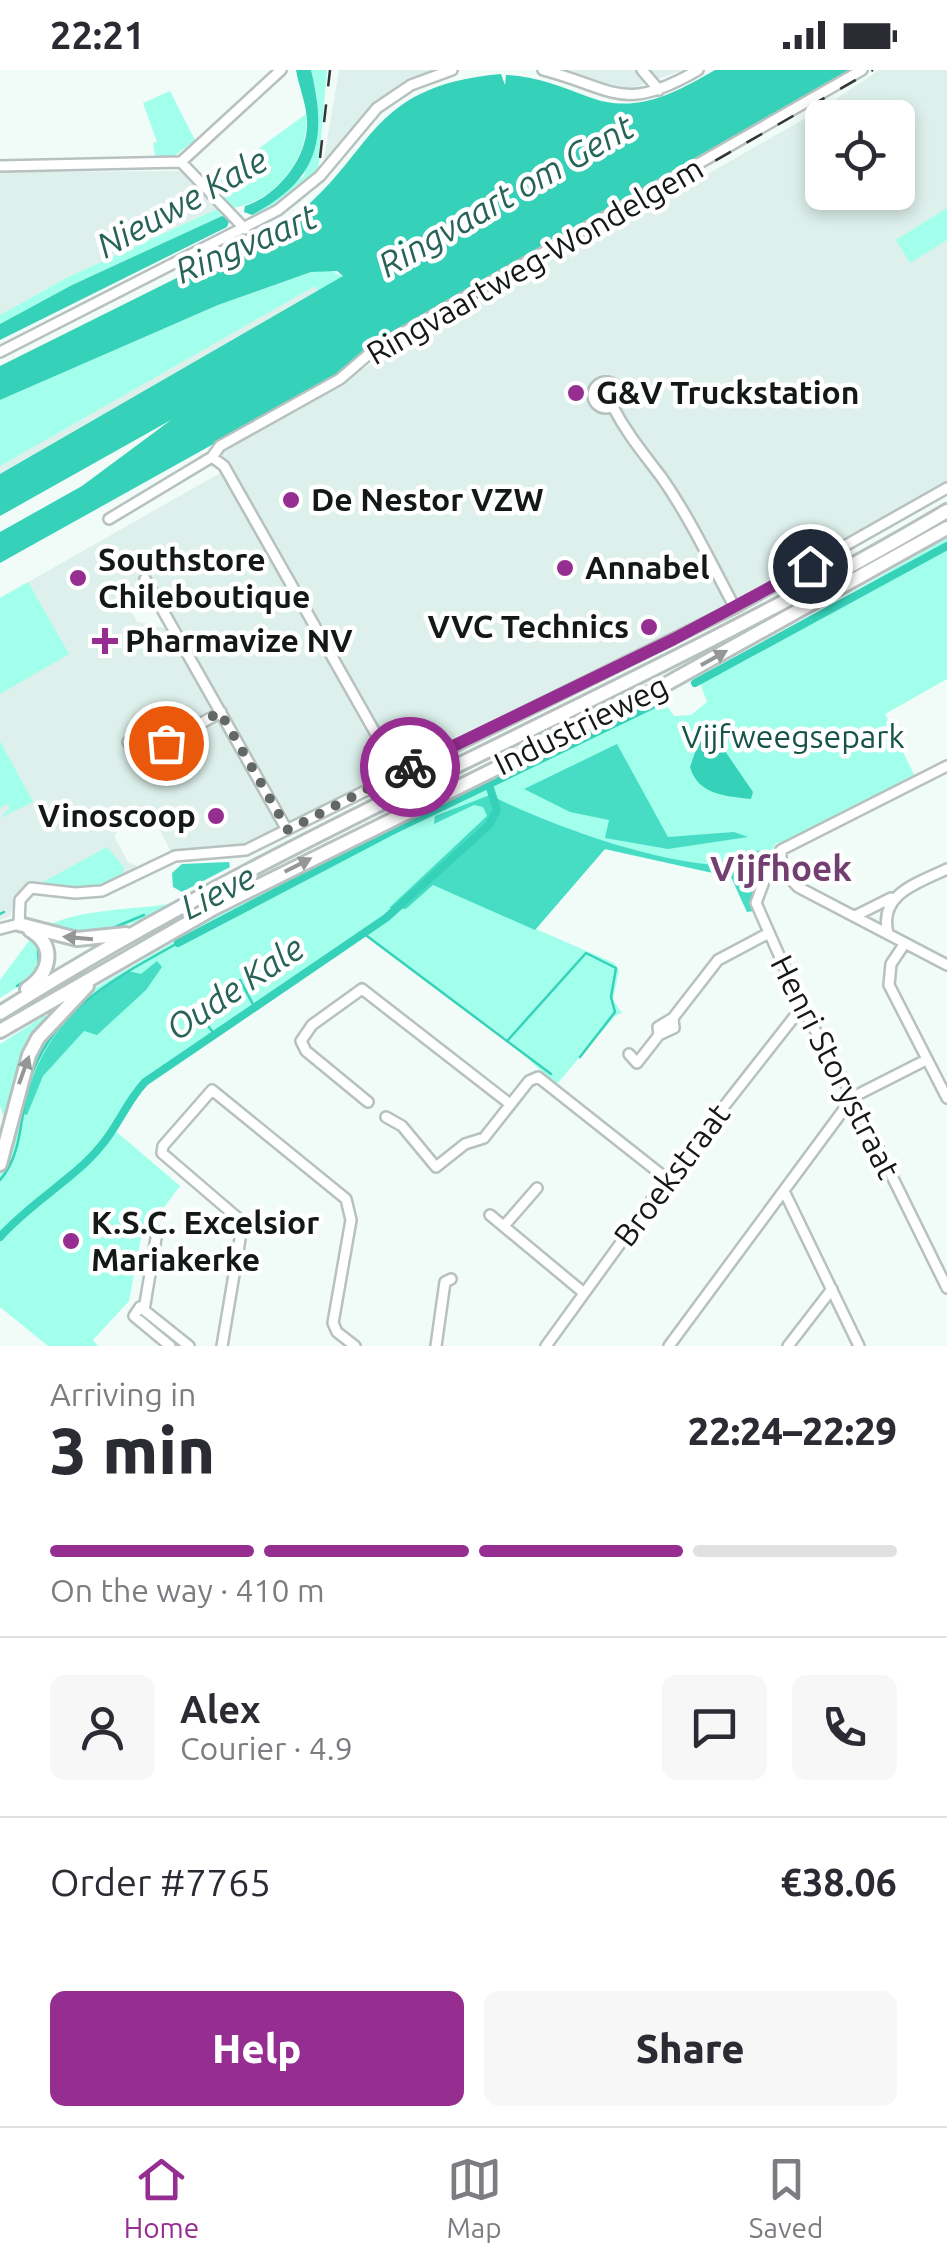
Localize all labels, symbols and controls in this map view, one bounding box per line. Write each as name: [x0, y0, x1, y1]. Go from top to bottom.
text: 22:21: [50, 14, 145, 56]
map controls: [805, 100, 915, 210]
button: locate: [805, 100, 915, 210]
water label: Ringvaart om Gent: [371, 106, 641, 285]
water label: Nieuwe Kale: [89, 139, 274, 265]
street label: Ringvaartweg-Wondelgem: [360, 149, 709, 371]
water label: Ringvaart: [169, 195, 323, 291]
place label: G&V Truckstation: [596, 374, 860, 410]
marker: G&V Truckstation: [565, 382, 587, 404]
place label: De Nestor VZW: [311, 481, 544, 517]
marker: De Nestor VZW: [280, 489, 302, 511]
pin: [768, 524, 853, 609]
icon: home: [783, 539, 838, 594]
place label: Southstore Chileboutique: [98, 541, 310, 614]
place label: Annabel: [585, 549, 710, 585]
marker: Annabel: [554, 557, 576, 579]
marker: Southstore Chileboutique: [67, 567, 89, 589]
place label: VVC Technics: [427, 608, 629, 644]
marker: VVC Technics: [638, 616, 660, 638]
place label: Pharmavize NV: [125, 622, 353, 658]
marker: Pharmavize NV: [94, 630, 116, 652]
one-way arrow: [700, 649, 729, 666]
street label: Industrieweg: [488, 667, 673, 782]
pin: [124, 701, 209, 786]
icon: bag: [139, 716, 194, 771]
courier: [360, 717, 460, 817]
park label: Vijfweegsepark: [681, 718, 905, 754]
icon: bike: [383, 740, 438, 795]
place label: Vinoscoop: [38, 797, 196, 833]
marker: Vinoscoop: [205, 805, 227, 827]
district label: Vijfhoek: [710, 848, 852, 888]
water label: Lieve: [174, 855, 262, 927]
one-way arrow: [284, 857, 313, 874]
water label: Oude Kale: [158, 926, 311, 1048]
one-way arrow: [61, 930, 93, 946]
street label: Henri Storystraat: [764, 949, 908, 1185]
one-way arrow: [17, 1055, 32, 1085]
street label: Broekstraat: [606, 1096, 737, 1253]
place label: K.S.C. Excelsior Mariakerke: [91, 1204, 319, 1277]
marker: K.S.C. Excelsior Mariakerke: [60, 1230, 82, 1252]
text: Arriving in: [50, 1376, 196, 1412]
text: 22:24–22:29: [688, 1410, 897, 1452]
text: 3 min: [50, 1413, 215, 1486]
text: On the way · 410 m: [50, 1572, 325, 1608]
button: person: [50, 1675, 155, 1780]
button: chat: [662, 1675, 767, 1780]
button: phone: [792, 1675, 897, 1780]
text: Alex: [180, 1688, 261, 1730]
text: Courier · 4.9: [180, 1730, 353, 1766]
text: Order #7765: [50, 1861, 271, 1903]
text: €38.06: [780, 1861, 897, 1903]
button: Help: [50, 1991, 464, 2106]
button: Share: [484, 1991, 897, 2106]
tab: Home: [124, 2152, 199, 2243]
tab: Map: [446, 2152, 502, 2243]
tab: Saved: [749, 2152, 823, 2243]

